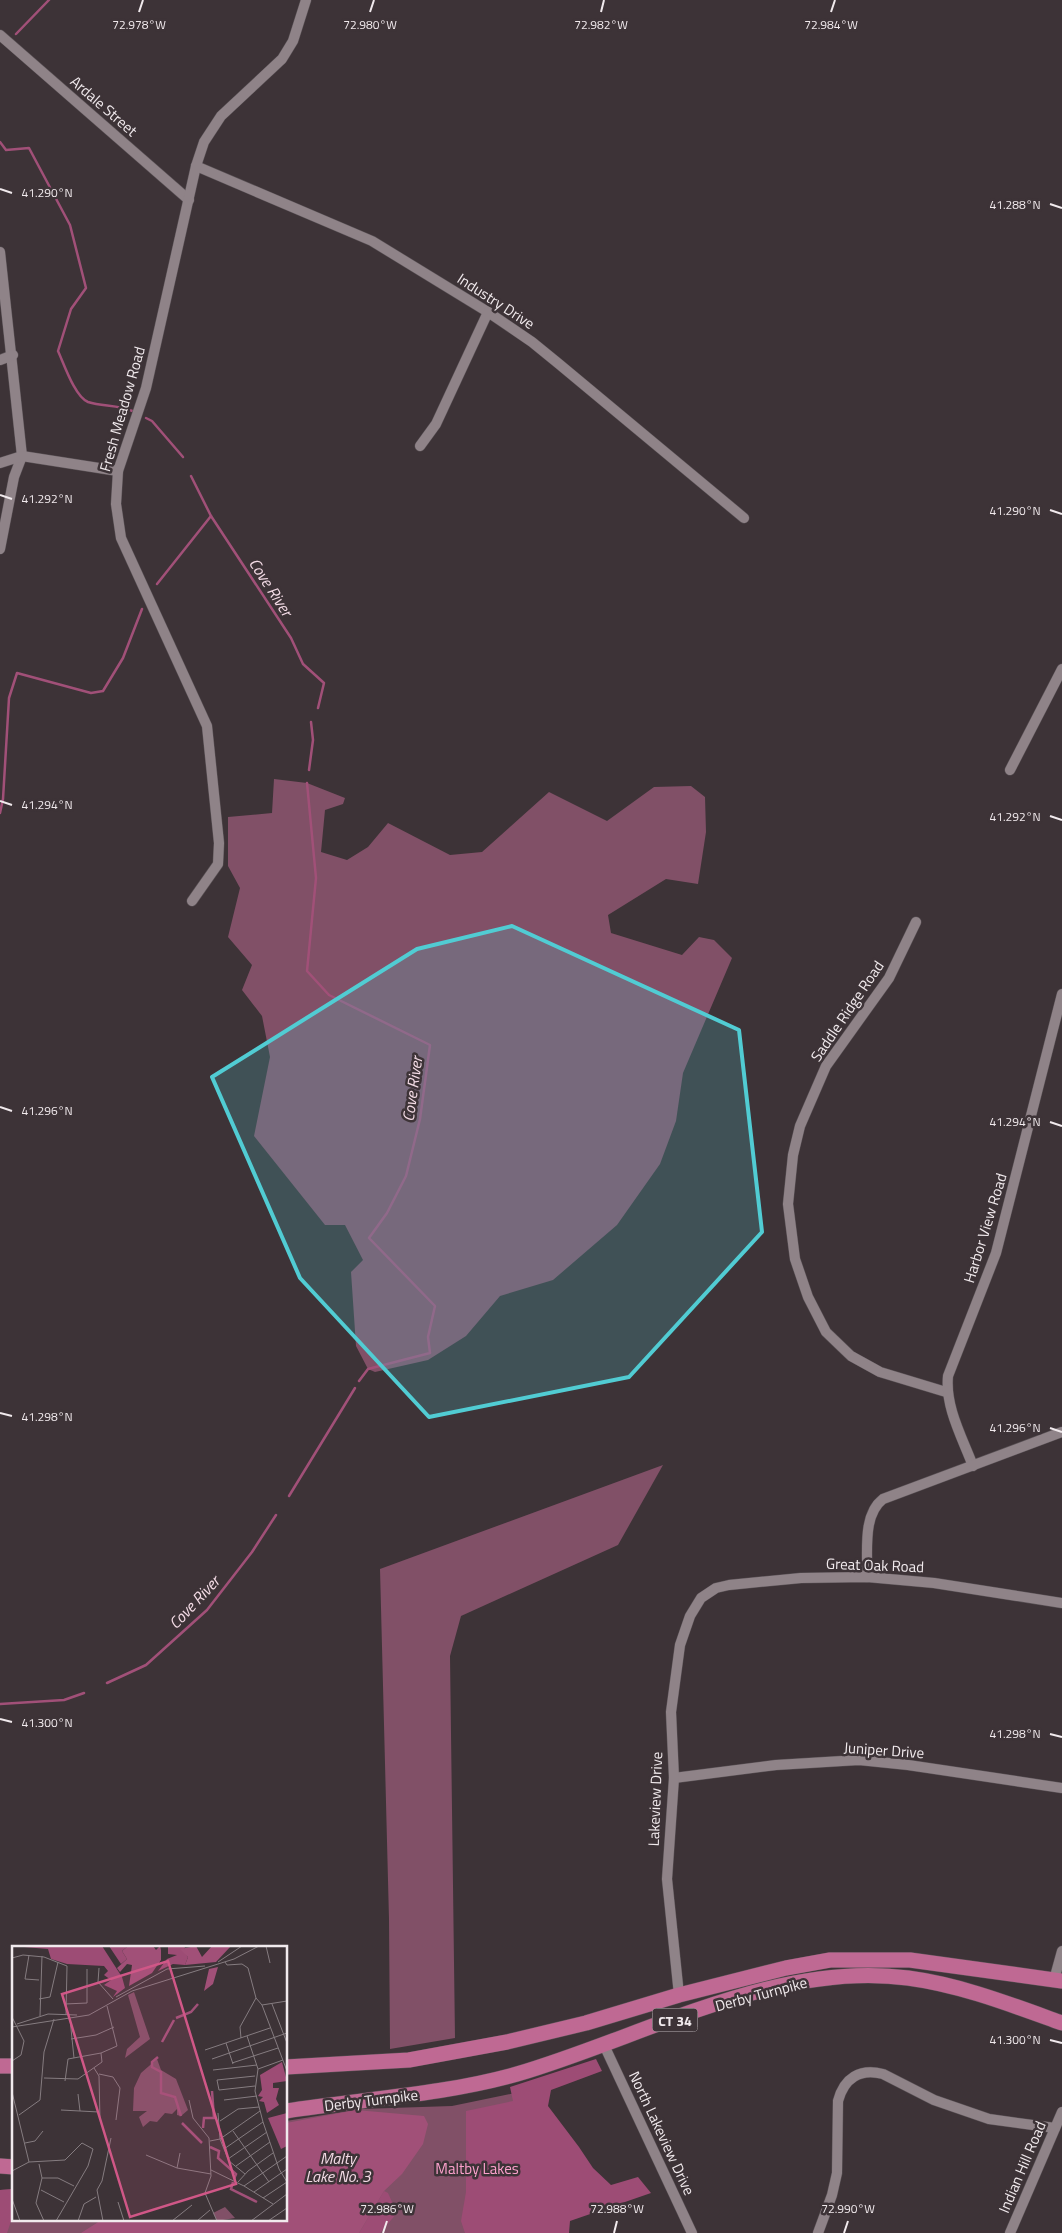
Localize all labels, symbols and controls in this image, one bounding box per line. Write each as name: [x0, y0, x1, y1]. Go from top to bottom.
text: 72.978°W: [112, 15, 166, 34]
text: 72.980°W: [343, 15, 397, 34]
text: 72.982°W: [574, 15, 628, 34]
text: 72.984°W: [804, 15, 858, 34]
street label: Ardale Street: [65, 70, 143, 142]
text: 41.290°N: [21, 183, 73, 202]
text: 41.288°N: [989, 195, 1041, 214]
street label: Industry Drive: [453, 267, 539, 335]
street label: Fresh Meadow Road: [93, 344, 151, 474]
text: 41.292°N: [21, 489, 73, 508]
text: 41.290°N: [989, 501, 1041, 520]
water label: Cove River: [243, 553, 300, 623]
text: 41.294°N: [21, 795, 73, 814]
text: 41.292°N: [989, 807, 1041, 826]
street label: Saddle Ridge Road: [805, 956, 889, 1066]
water label: Cove River: [396, 1053, 429, 1123]
text: 41.296°N: [21, 1101, 73, 1120]
text: 41.294°N: [989, 1112, 1041, 1131]
street label: Harbor View Road: [957, 1170, 1013, 1286]
text: 41.298°N: [21, 1407, 73, 1426]
text: 41.296°N: [989, 1418, 1041, 1437]
street label: Great Oak Road: [825, 1552, 925, 1578]
water label: Cove River: [163, 1568, 226, 1634]
text: 41.300°N: [21, 1713, 73, 1732]
text: 41.298°N: [989, 1724, 1041, 1743]
street label: Juniper Drive: [843, 1736, 925, 1764]
street label: Lakeview Drive: [642, 1751, 668, 1847]
inset map: [12, 1946, 288, 2220]
street label: Derby Turnpike: [712, 1971, 810, 2017]
road number: CT 34: [652, 2008, 698, 2032]
text: 41.300°N: [989, 2030, 1041, 2049]
street label: North Lakeview Drive: [623, 2067, 701, 2199]
street label: Derby Turnpike: [323, 2083, 419, 2117]
street label: Indian Hill Road: [992, 2117, 1052, 2217]
water label: Malty Lake No. 3: [305, 2146, 372, 2188]
park label: Maltby Lakes: [435, 2157, 519, 2180]
text: 72.986°W: [360, 2199, 414, 2218]
text: 72.988°W: [590, 2199, 644, 2218]
text: 72.990°W: [821, 2199, 875, 2218]

